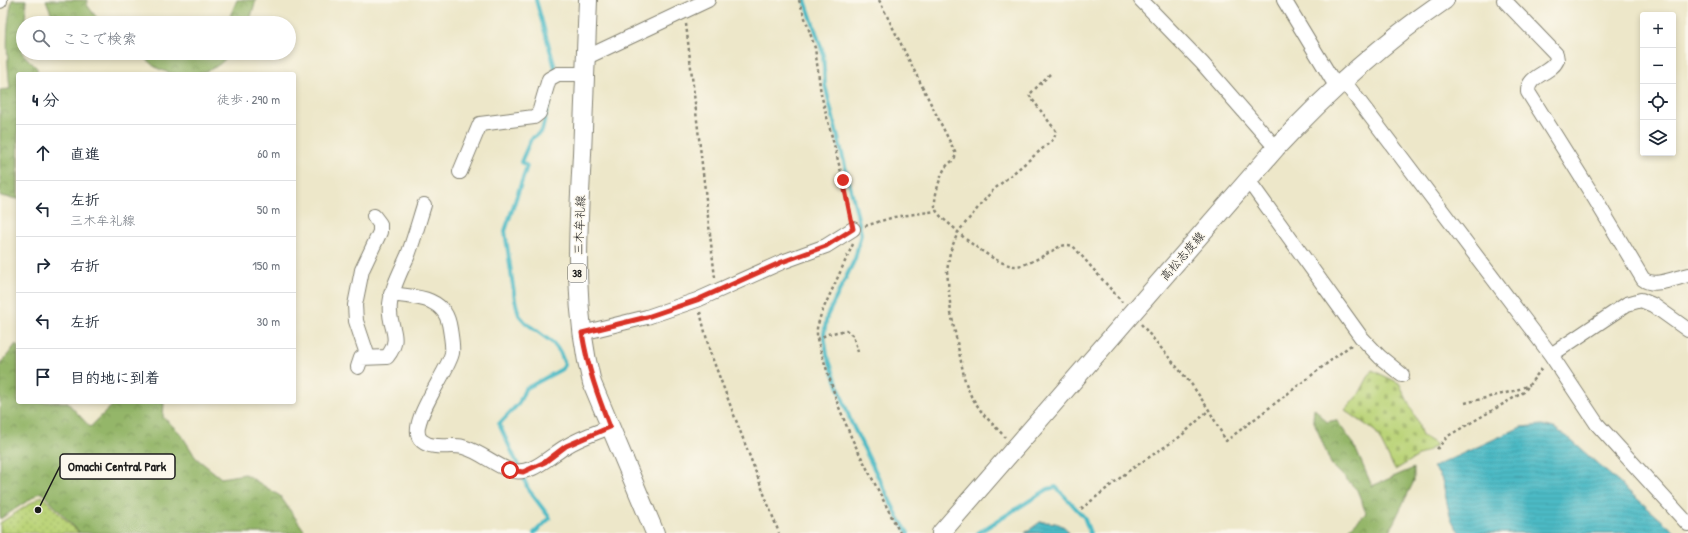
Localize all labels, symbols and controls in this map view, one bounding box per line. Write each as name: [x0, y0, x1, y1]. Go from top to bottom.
map controls: [1640, 12, 1676, 156]
button: +: [1640, 12, 1676, 48]
search box: [16, 16, 296, 60]
icon: search: [30, 27, 52, 49]
text: ここで検索: [62, 28, 137, 49]
button: −: [1640, 48, 1676, 84]
button: locate: [1640, 84, 1676, 120]
text: 4 分: [32, 88, 59, 111]
text: 徒歩 · 290 m: [217, 90, 280, 108]
button: layers: [1640, 120, 1676, 156]
icon: ahead: [32, 142, 54, 164]
text: 直進: [70, 143, 100, 164]
text: 60 m: [257, 144, 280, 162]
route end: [834, 171, 852, 189]
text: 左折: [70, 189, 100, 210]
street label: 三木牟礼線: [569, 195, 589, 255]
icon: left: [32, 198, 54, 220]
text: 50 m: [257, 200, 280, 218]
text: 三木牟礼線: [70, 211, 135, 229]
street label: 高松志度線: [1156, 228, 1208, 284]
icon: right: [32, 254, 54, 276]
text: 右折: [70, 255, 100, 276]
text: 150 m: [252, 256, 280, 274]
road number: 38: [568, 264, 586, 282]
icon: left: [32, 310, 54, 332]
text: 左折: [70, 311, 100, 332]
text: 30 m: [257, 312, 280, 330]
icon: arrive: [32, 366, 54, 388]
text: 目的地に到着: [70, 367, 160, 388]
callout: Omachi Central Park: [60, 454, 175, 479]
text: Omachi Central Park: [68, 457, 167, 475]
route start: [501, 461, 519, 479]

